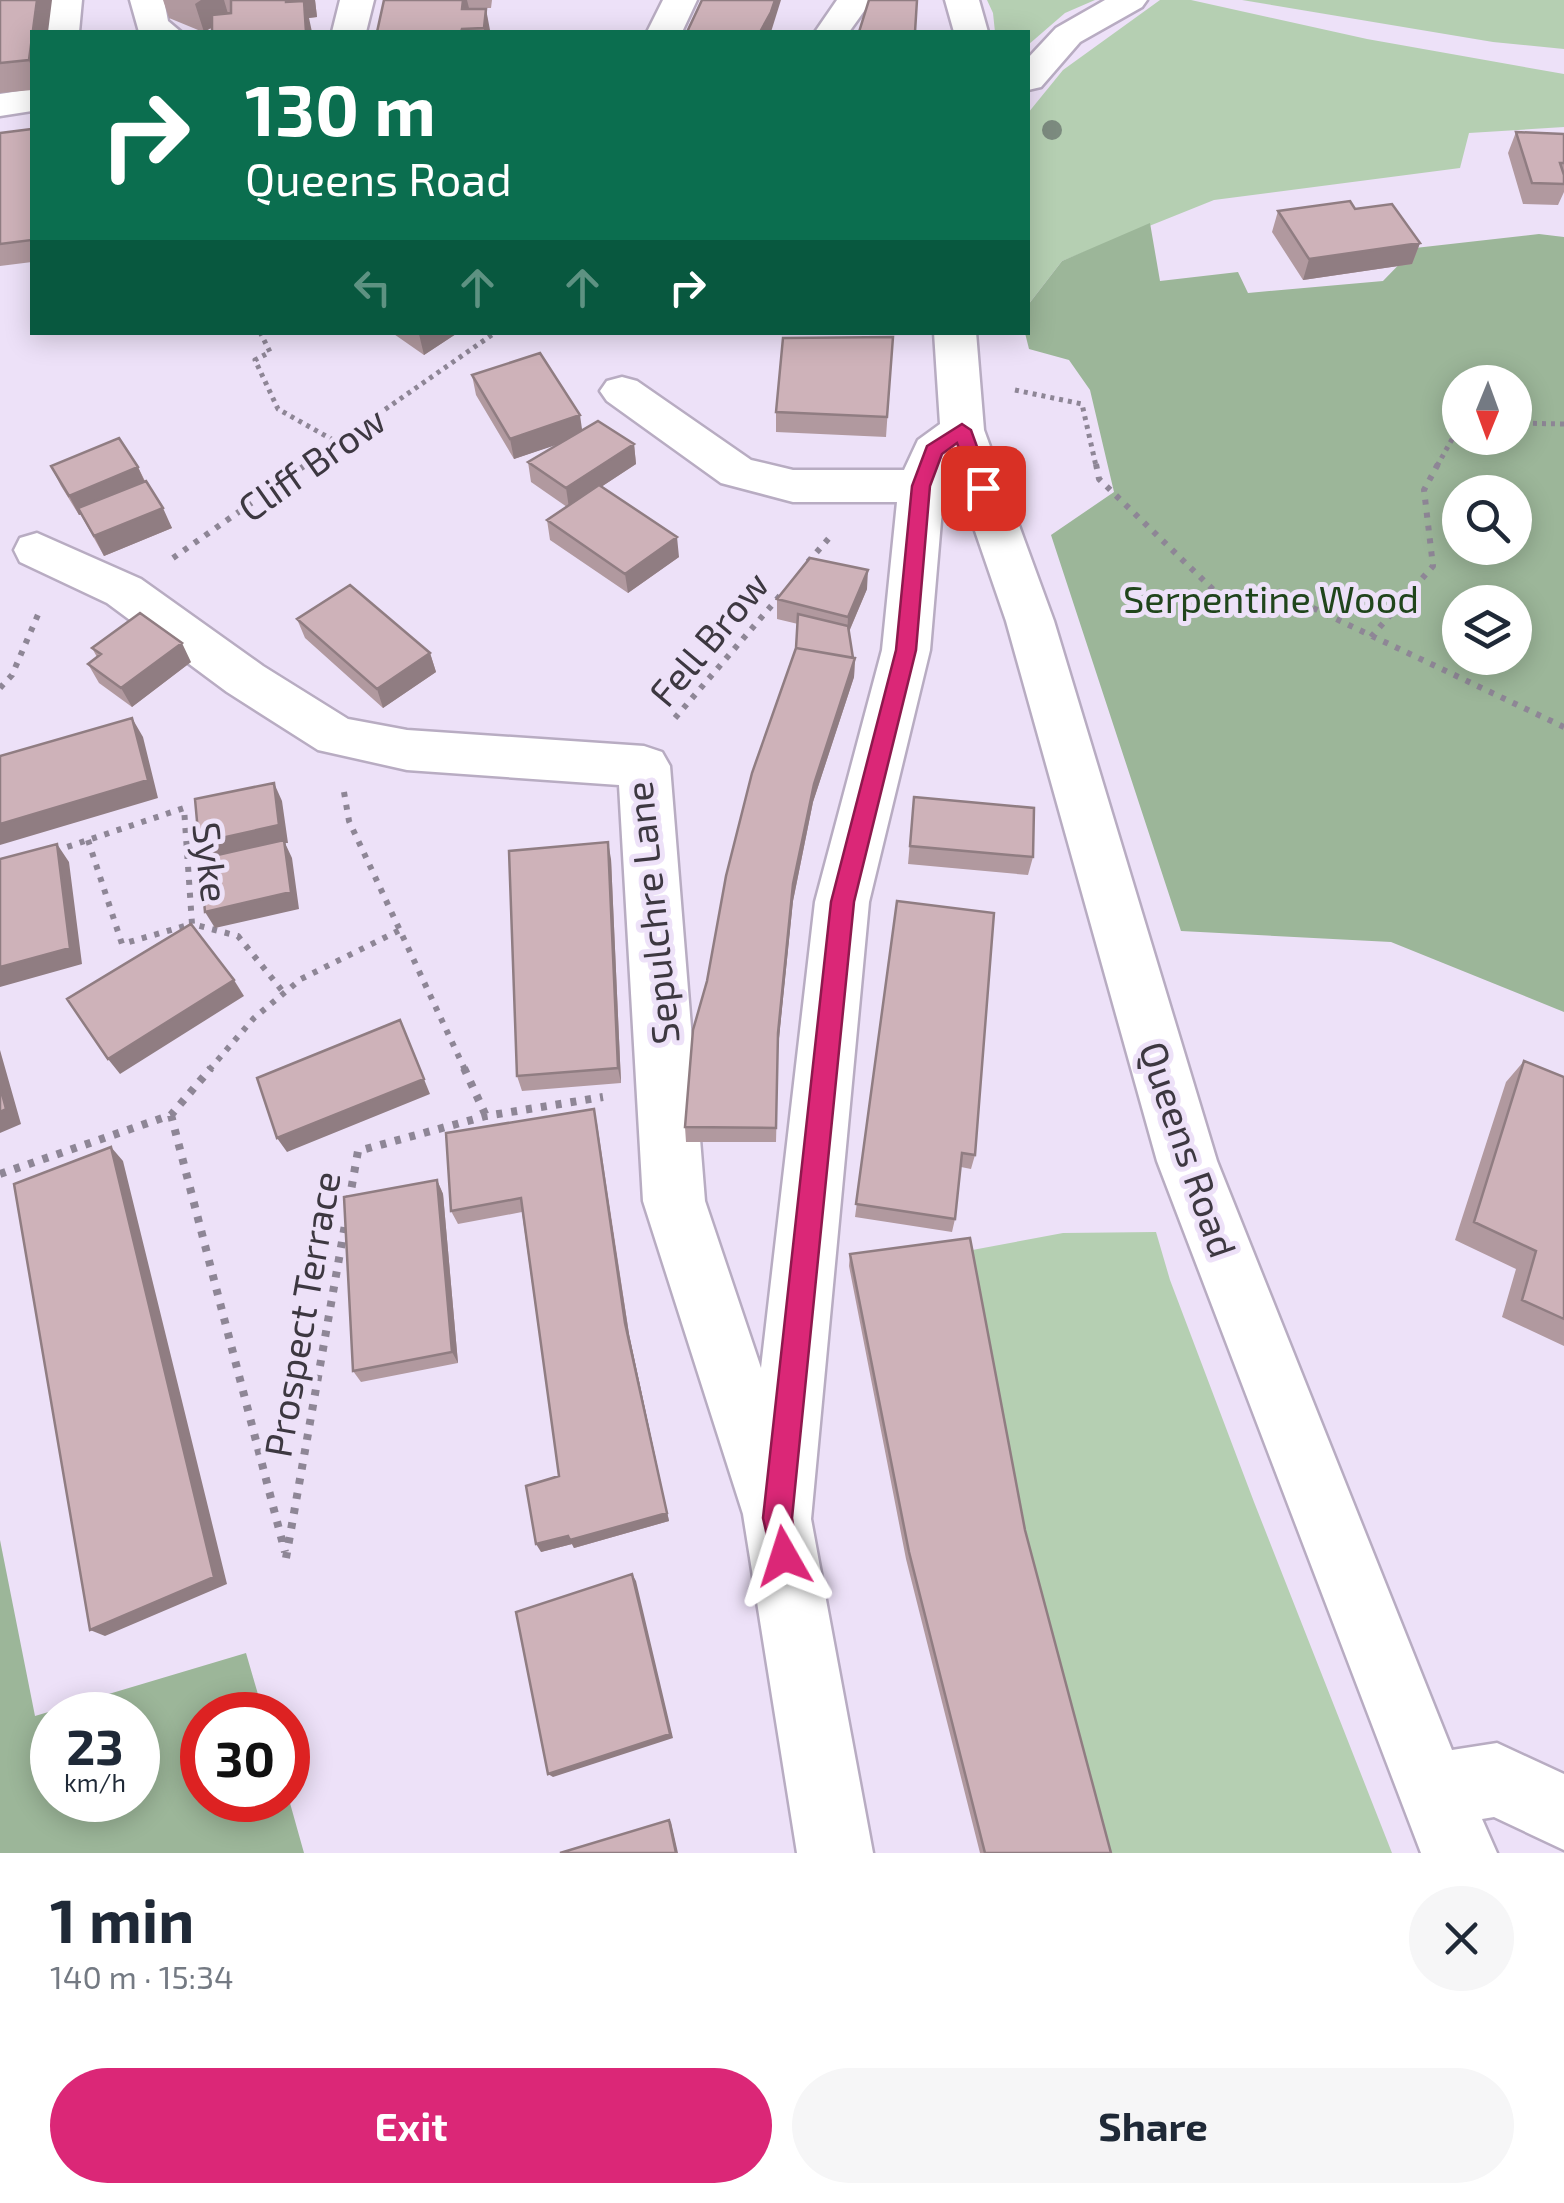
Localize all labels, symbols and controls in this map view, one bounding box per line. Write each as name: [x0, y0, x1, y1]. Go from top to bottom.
text: 130 m: [245, 66, 436, 150]
icon: right: [80, 70, 210, 200]
text: Queens Road: [245, 151, 512, 205]
icon: left: [345, 260, 400, 315]
icon: ahead: [450, 260, 505, 315]
icon: ahead: [555, 260, 610, 315]
icon: right: [660, 260, 715, 315]
north arrow: [1442, 365, 1532, 455]
map controls: [1442, 365, 1532, 675]
street label: Cliff Brow: [229, 396, 393, 530]
pin: [941, 446, 1026, 531]
icon: arrive: [956, 461, 1011, 516]
button: search: [1442, 475, 1532, 565]
street label: Fell Brow: [638, 561, 778, 715]
park label: Serpentine Wood: [1123, 575, 1419, 621]
button: layers: [1442, 585, 1532, 675]
street label: Sepulchre Lane: [614, 779, 688, 1047]
street label: Syke: [184, 819, 240, 905]
street label: Queens Road: [1131, 1035, 1247, 1263]
street label: Prospect Terrace: [253, 1167, 349, 1461]
position arrow: [732, 1504, 836, 1608]
speed limit sign: 30: [180, 1692, 310, 1822]
text: 23: [66, 1715, 124, 1775]
text: km/h: [64, 1767, 126, 1797]
text: 1 min: [50, 1883, 194, 1955]
button: close: [1409, 1886, 1514, 1991]
text: 140 m · 15:34: [50, 1957, 234, 1995]
button: Exit: [50, 2068, 772, 2183]
button: Share: [792, 2068, 1514, 2183]

